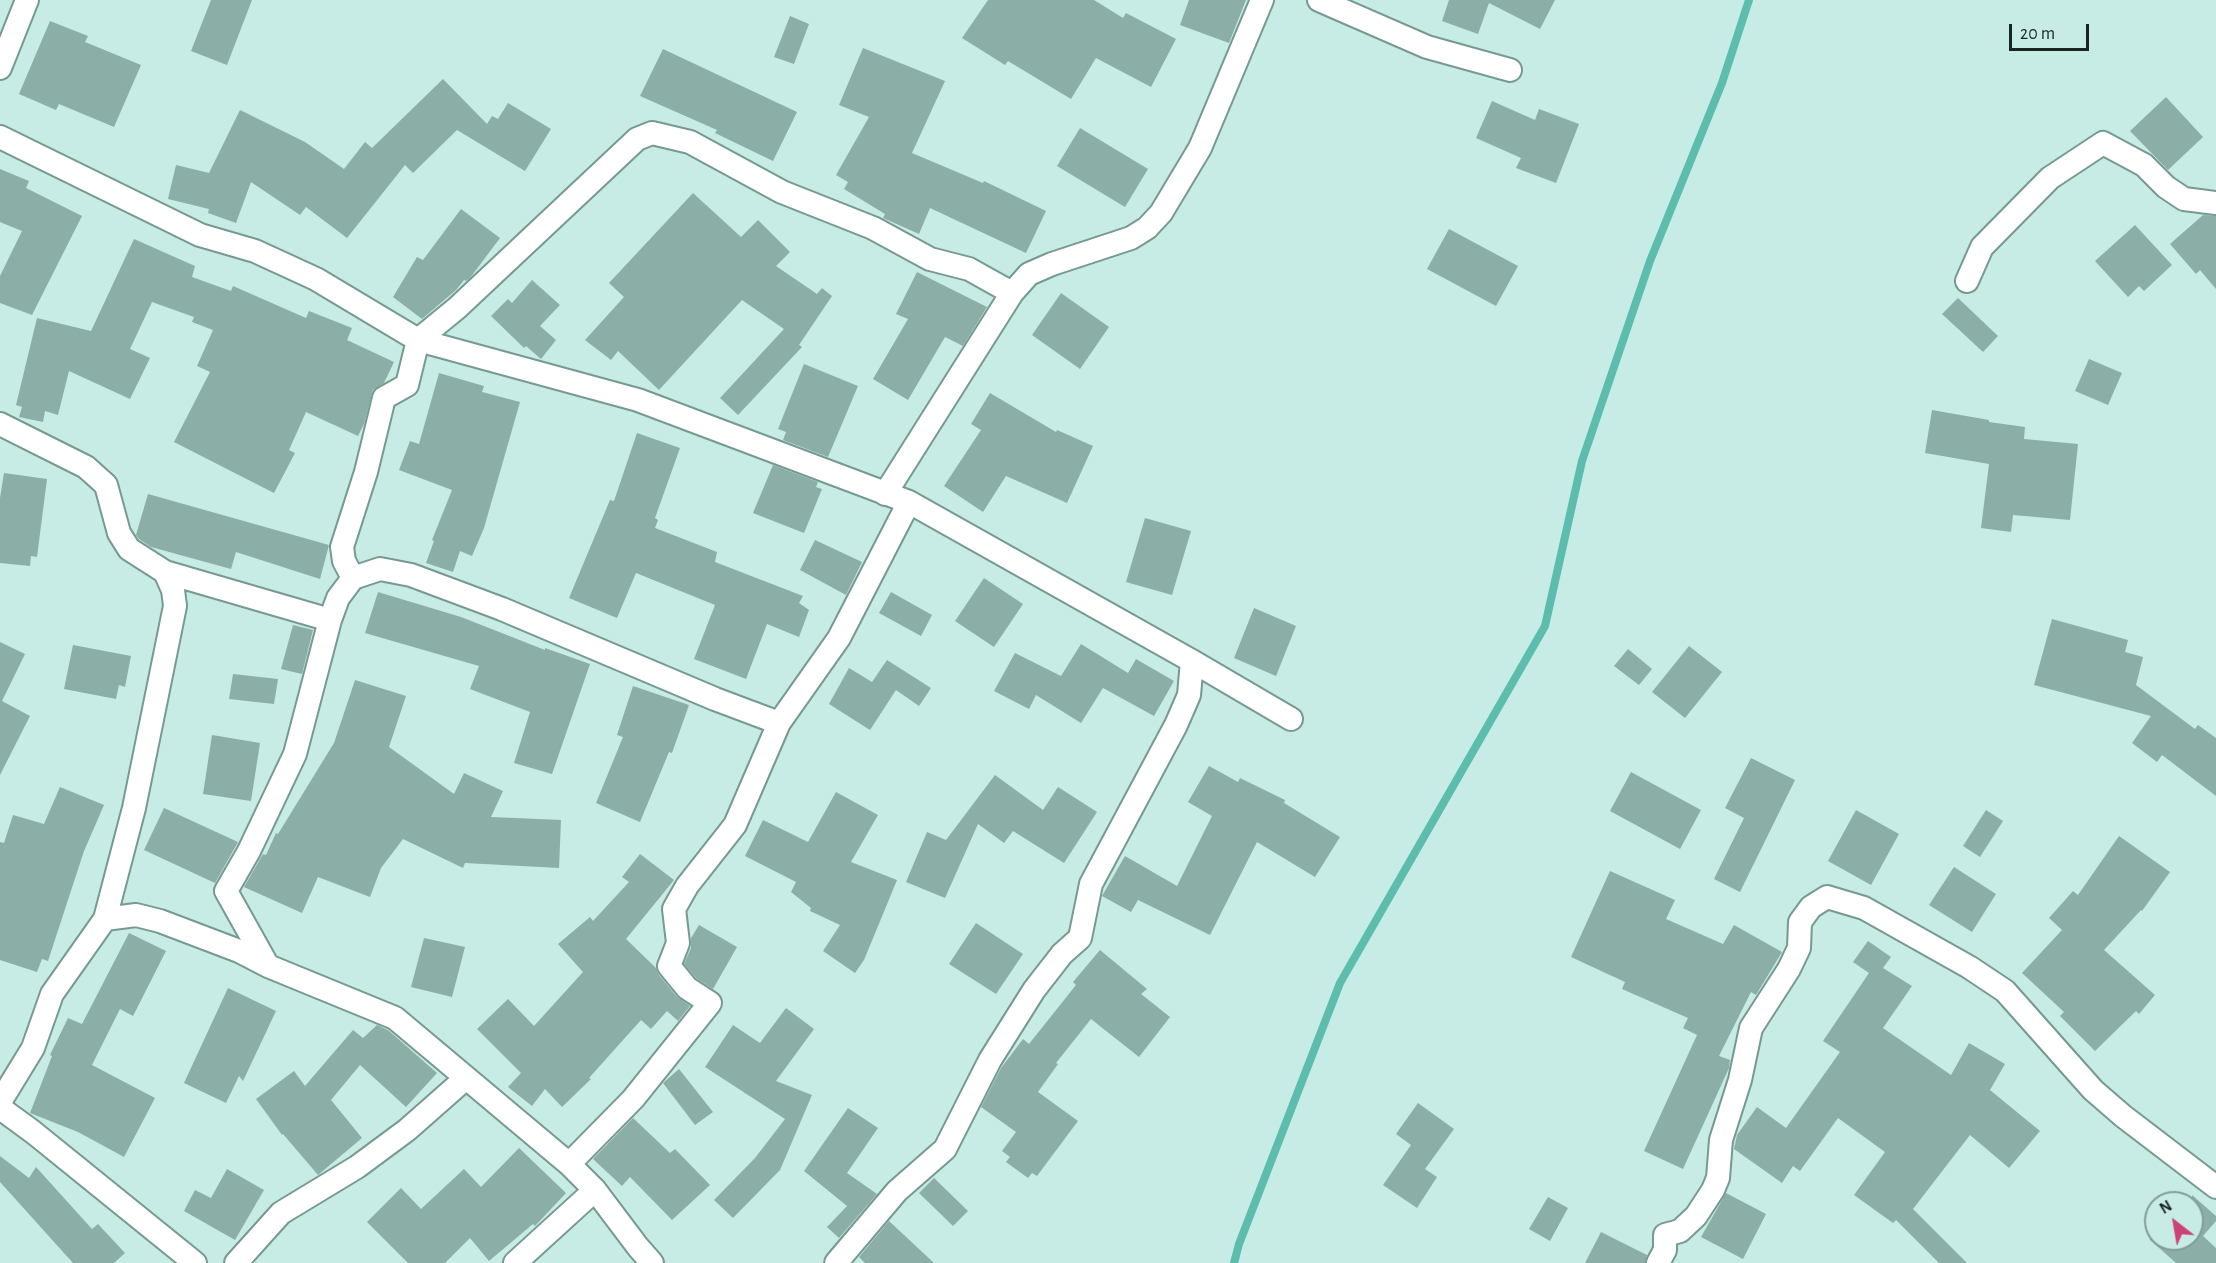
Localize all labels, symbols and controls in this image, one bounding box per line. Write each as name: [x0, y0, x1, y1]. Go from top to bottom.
scale bar: [2012, 12, 2092, 50]
text: 20 m: [2020, 25, 2055, 43]
north arrow: [2144, 1191, 2204, 1251]
text: N: [2157, 1198, 2175, 1217]

